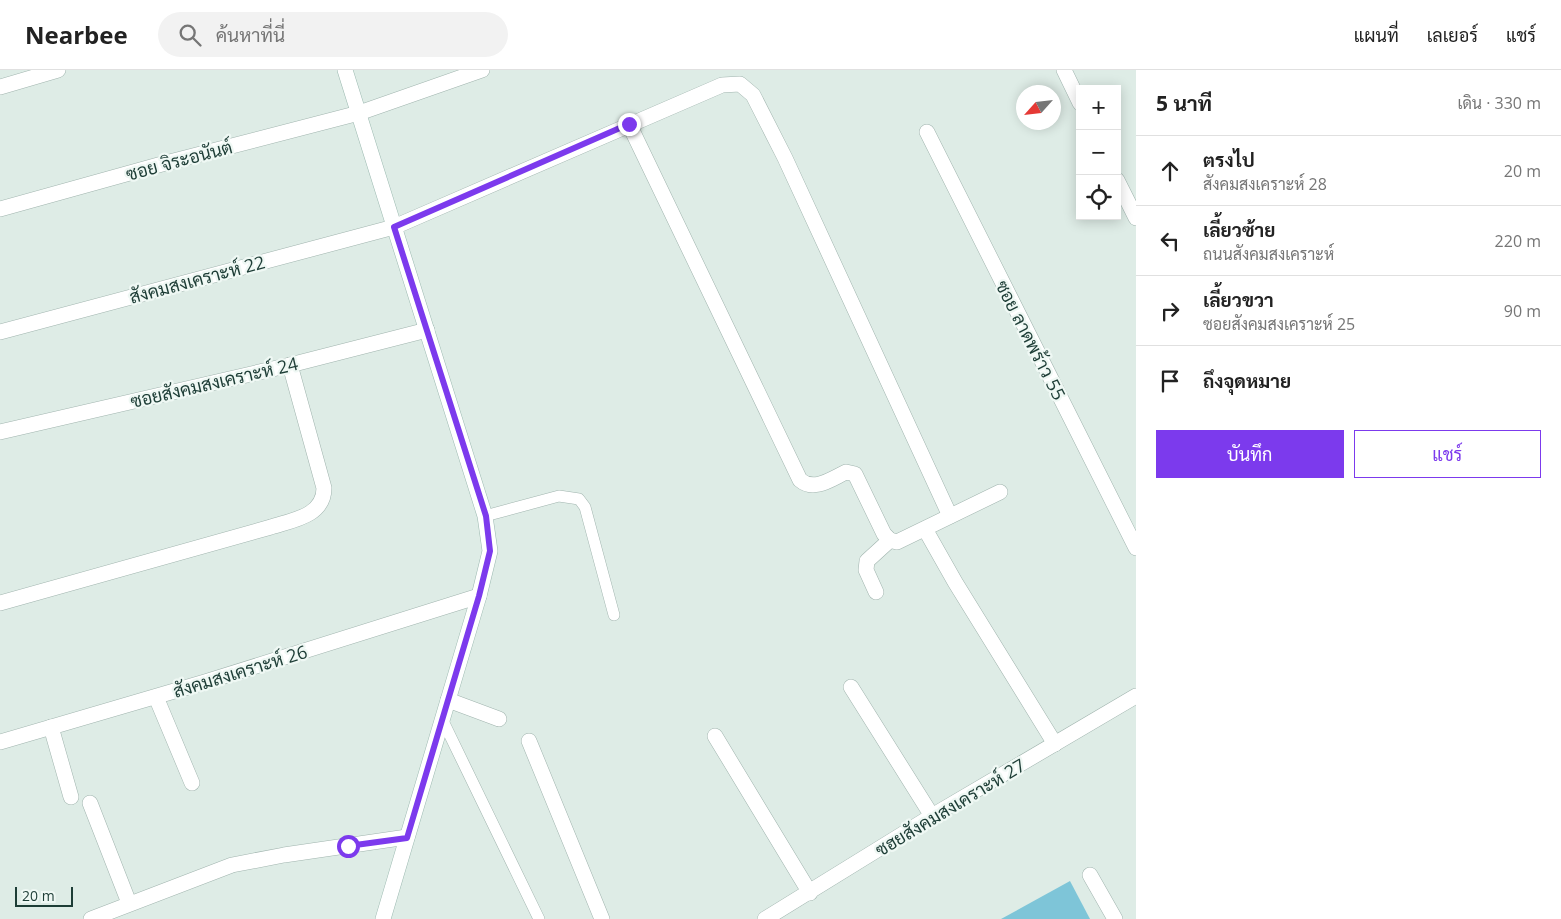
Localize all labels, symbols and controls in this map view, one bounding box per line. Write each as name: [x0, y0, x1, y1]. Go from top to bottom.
search box: [158, 12, 508, 57]
text: Nearbee: [25, 18, 128, 51]
icon: search: [176, 21, 204, 49]
text: ค้นหาที่นี่: [216, 22, 285, 48]
text: แผนที่: [1354, 23, 1399, 47]
text: เลเยอร์: [1427, 23, 1478, 47]
text: แชร์: [1506, 23, 1536, 47]
north arrow: [1016, 85, 1061, 130]
map controls: [1076, 85, 1121, 220]
button: +: [1076, 85, 1121, 130]
text: 5 นาที: [1156, 89, 1212, 117]
text: เดิน · 330 m: [1457, 92, 1541, 114]
route end: [618, 113, 641, 136]
button: −: [1076, 130, 1121, 175]
street label: ซอย จิระอนันต์: [123, 134, 235, 186]
text: ตรงไป: [1203, 147, 1255, 173]
icon: ahead: [1156, 157, 1184, 185]
text: 20 m: [1504, 160, 1541, 182]
text: สังคมสงเคราะห์ 28: [1203, 173, 1327, 195]
button: locate: [1076, 175, 1121, 220]
text: เลี้ยวซ้าย: [1203, 217, 1275, 243]
icon: left: [1156, 227, 1184, 255]
text: 220 m: [1495, 230, 1541, 252]
text: ถนนสังคมสงเคราะห์: [1203, 243, 1334, 265]
street label: สังคมสงเคราะห์ 22: [127, 249, 267, 309]
street label: ซอย ลาดพร้าว 55: [990, 276, 1072, 404]
text: เลี้ยวขวา: [1203, 287, 1274, 313]
icon: right: [1156, 297, 1184, 325]
text: 90 m: [1504, 300, 1541, 322]
text: ซอยสังคมสงเคราะห์ 25: [1203, 313, 1355, 335]
street label: ซอยสังคมสงเคราะห์ 24: [128, 351, 300, 413]
icon: arrive: [1156, 367, 1184, 395]
text: ถึงจุดหมาย: [1203, 368, 1291, 394]
button: บันทึก: [1156, 430, 1344, 478]
button: แชร์: [1354, 430, 1541, 478]
street label: สังคมสงเคราะห์ 26: [170, 639, 310, 703]
street label: ซฮยสังคมสงเคราะห์ 27: [871, 753, 1029, 861]
route start: [337, 835, 360, 858]
scale bar: [15, 884, 72, 907]
text: 20 m: [22, 886, 55, 905]

